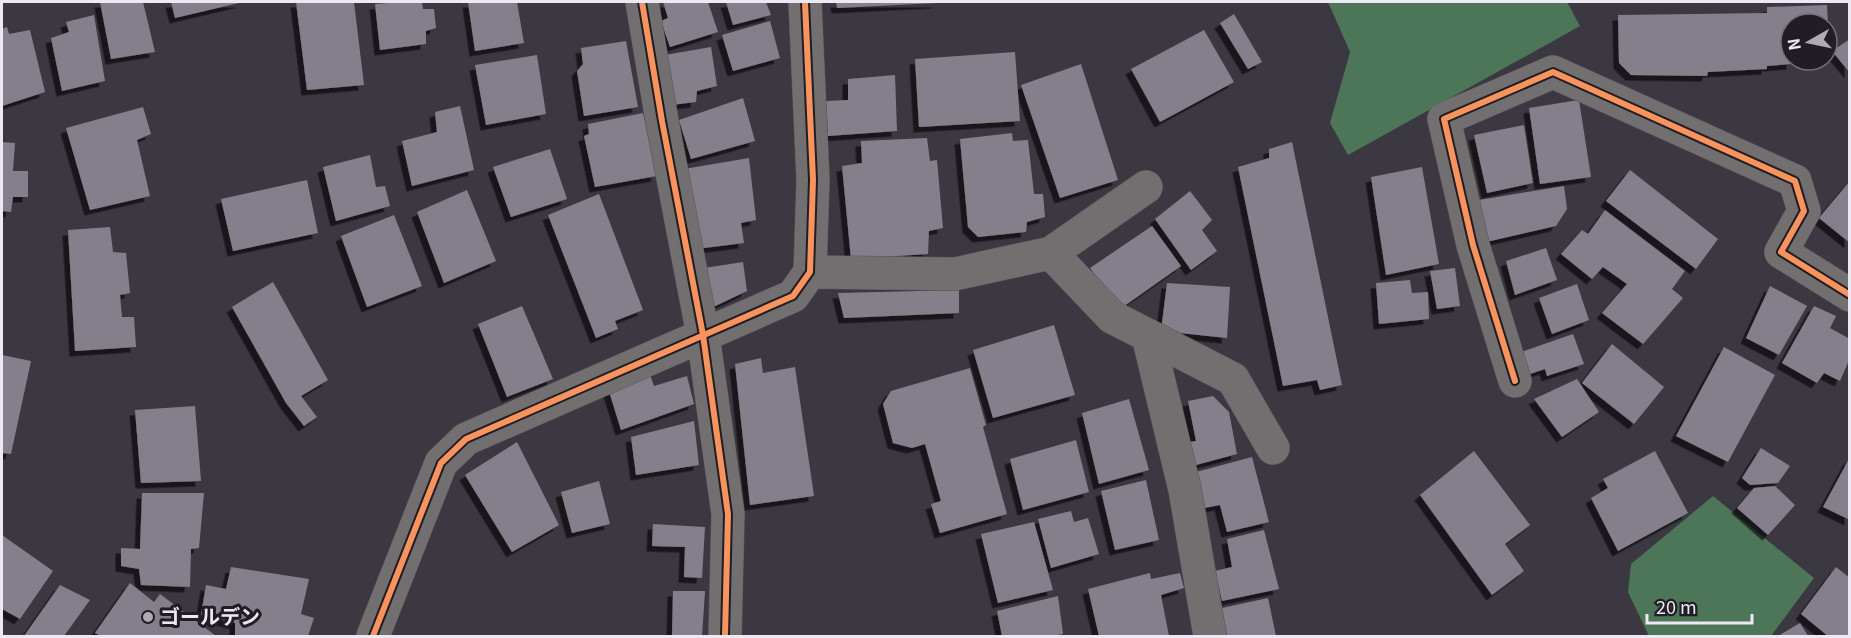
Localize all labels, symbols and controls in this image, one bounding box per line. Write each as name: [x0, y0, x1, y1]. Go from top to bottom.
north arrow: [1779, 12, 1839, 72]
text: N: [1780, 37, 1806, 52]
scale bar: [1647, 587, 1752, 625]
text: 20 m: [1656, 593, 1697, 619]
place label: ゴールデン: [160, 601, 260, 630]
marker: ゴールデン: [141, 610, 155, 624]

